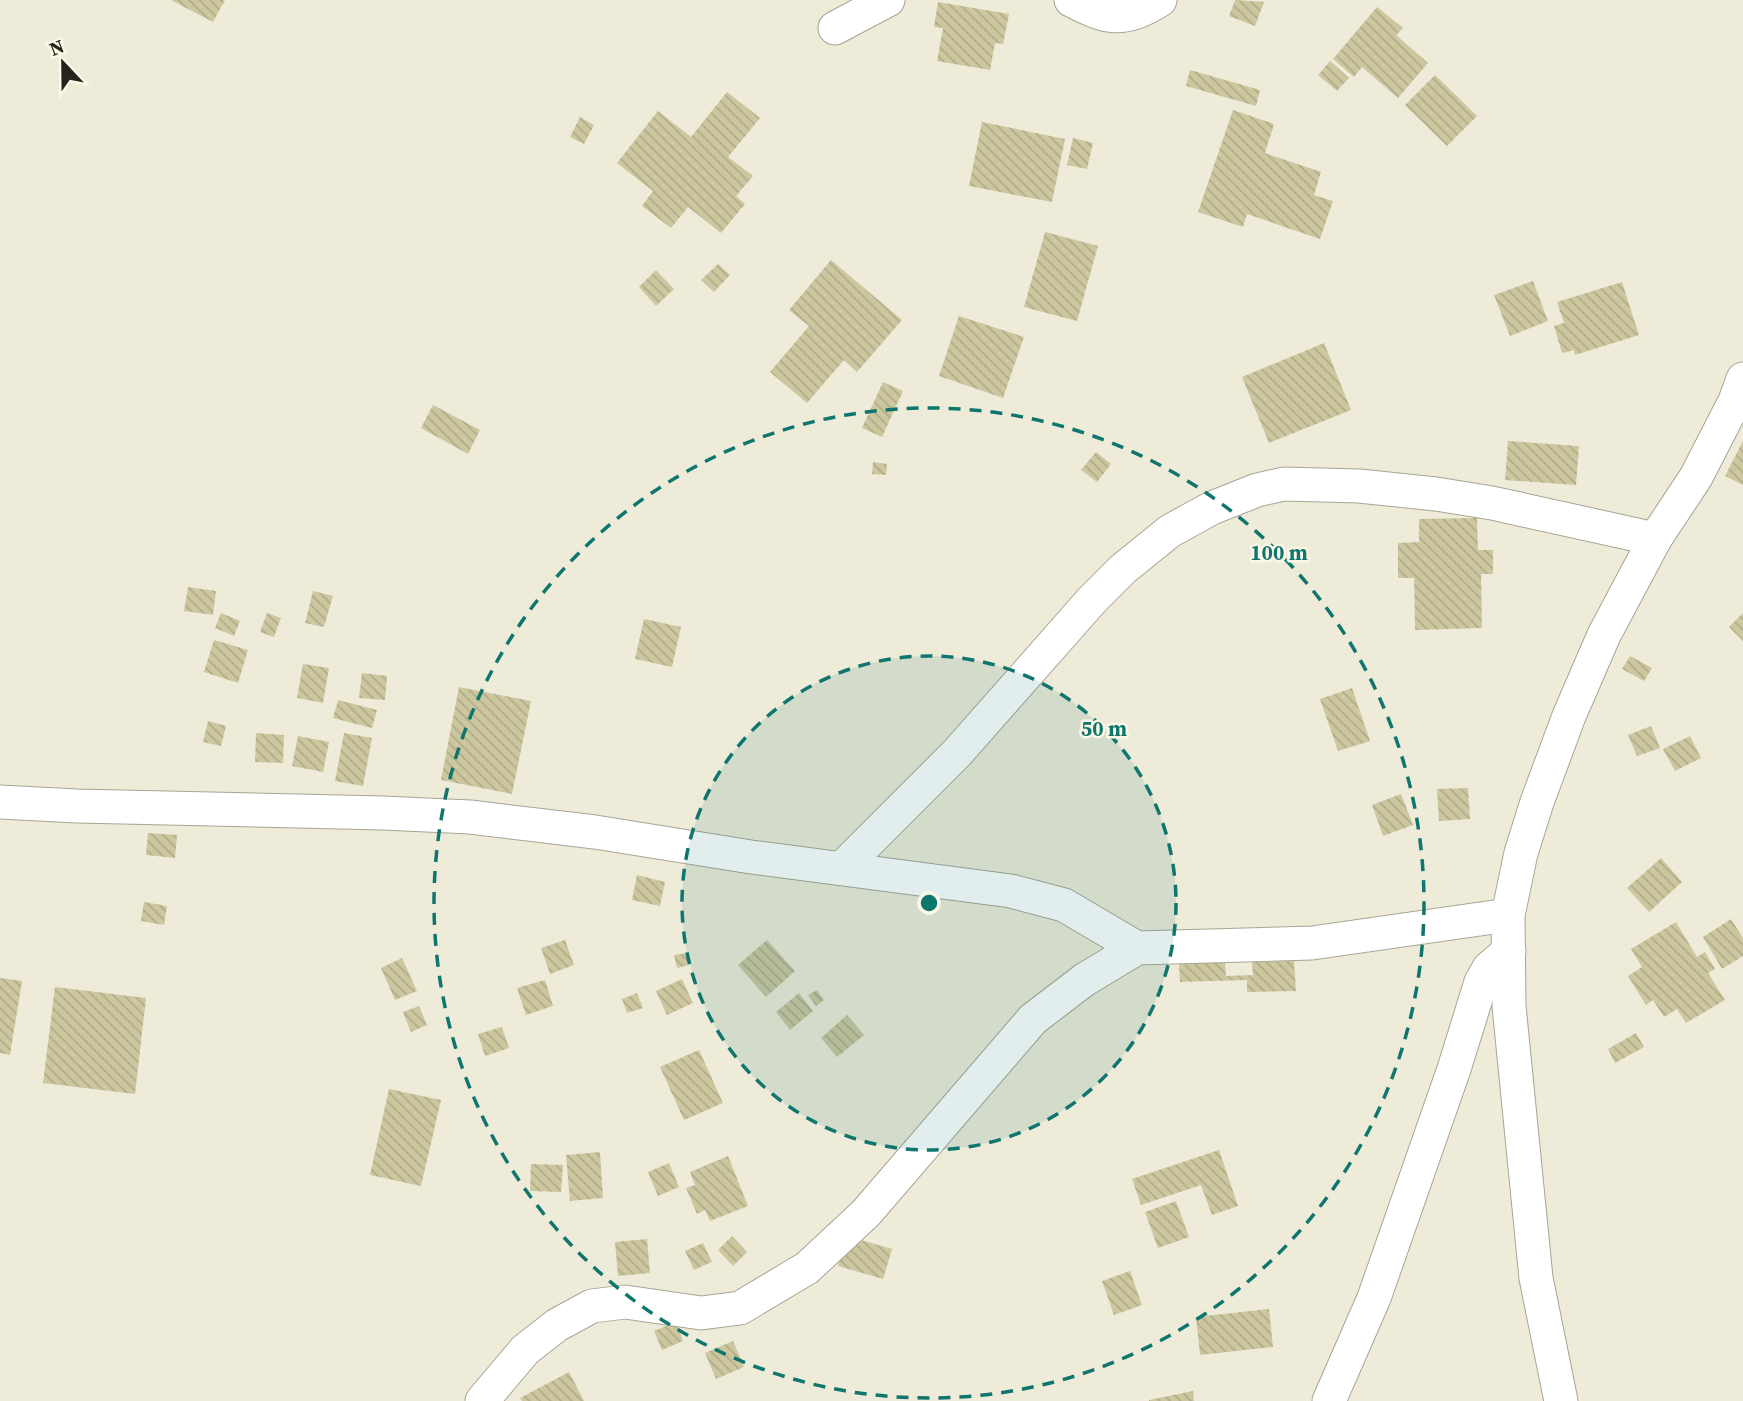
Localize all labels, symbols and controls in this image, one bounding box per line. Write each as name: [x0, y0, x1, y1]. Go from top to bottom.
north arrow: [28, 28, 98, 98]
text: N: [45, 33, 68, 62]
text: 100 m: [1250, 538, 1308, 567]
text: 50 m: [1081, 714, 1127, 743]
centre of rings: [917, 891, 941, 915]

